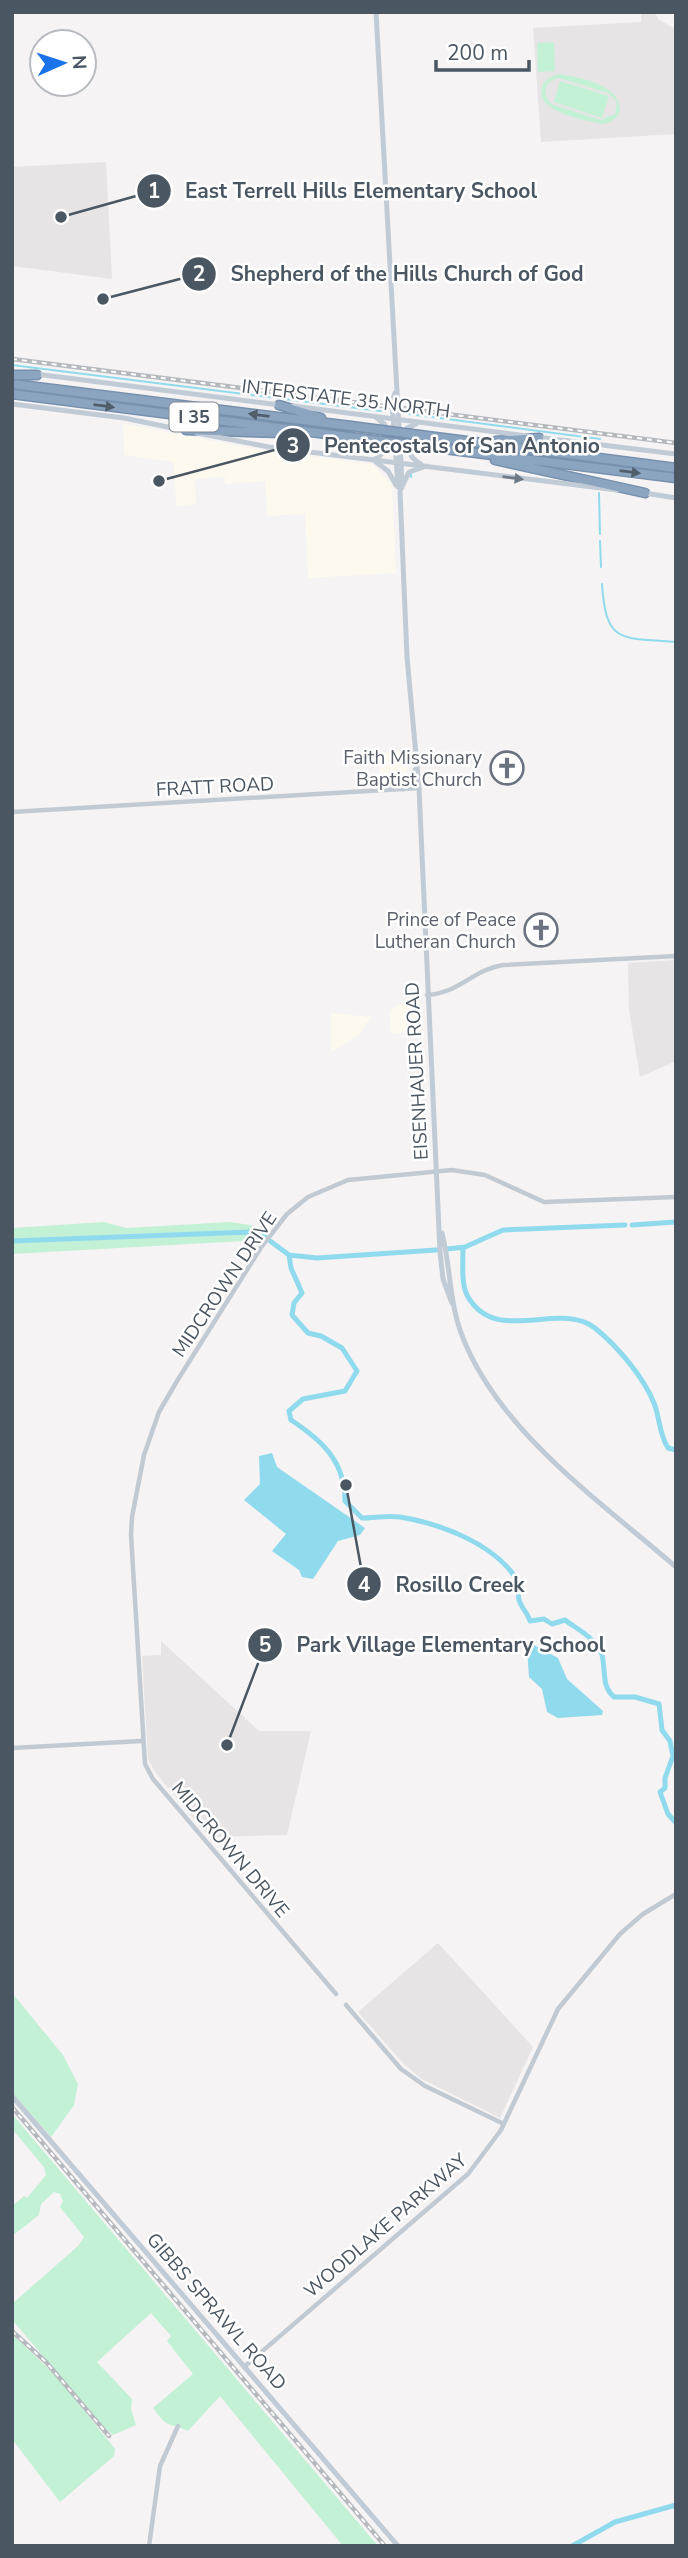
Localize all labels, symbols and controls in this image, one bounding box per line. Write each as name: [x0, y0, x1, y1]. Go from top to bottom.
north arrow: [28, 28, 98, 98]
scale bar: [436, 28, 529, 72]
text: 200 m: [447, 39, 508, 67]
text: N: [66, 54, 92, 70]
callout: East Terrell Hills Elementary School: [136, 170, 551, 212]
text: 1: [148, 177, 160, 205]
text: East Terrell Hills Elementary School: [185, 177, 537, 205]
callout: Shepherd of the Hills Church of God: [181, 253, 597, 295]
text: 2: [193, 260, 205, 288]
text: Shepherd of the Hills Church of God: [230, 260, 584, 288]
street label: INTERSTATE 35 NORTH: [240, 373, 452, 425]
one-way arrow: [93, 400, 115, 411]
road number: I 35: [170, 402, 218, 432]
one-way arrow: [248, 410, 270, 421]
callout: Pentecostals of San Antonio: [275, 424, 614, 466]
text: 3: [287, 432, 299, 460]
text: Pentecostals of San Antonio: [324, 432, 600, 460]
one-way arrow: [619, 467, 641, 478]
one-way arrow: [502, 472, 524, 483]
place label: Faith Missionary Baptist Church: [343, 745, 482, 793]
church icon: Faith Missionary Baptist Church: [488, 749, 526, 787]
street label: FRATT ROAD: [155, 771, 275, 803]
place label: Prince of Peace Lutheran Church: [375, 907, 516, 955]
church icon: Prince of Peace Lutheran Church: [522, 911, 560, 949]
street label: EISENHAUER ROAD: [399, 981, 435, 1161]
street label: MIDCROWN DRIVE: [166, 1207, 283, 1363]
callout: Rosillo Creek: [347, 1563, 539, 1605]
text: 4: [358, 1571, 371, 1599]
text: Rosillo Creek: [395, 1571, 525, 1599]
callout: Park Village Elementary School: [248, 1624, 620, 1666]
text: 5: [259, 1631, 271, 1659]
text: Park Village Elementary School: [297, 1631, 606, 1659]
street label: MIDCROWN DRIVE: [165, 1776, 295, 1923]
street label: WOODLAKE PARKWAY: [299, 2147, 473, 2304]
street label: GIBBS SPRAWL ROAD: [141, 2227, 292, 2396]

